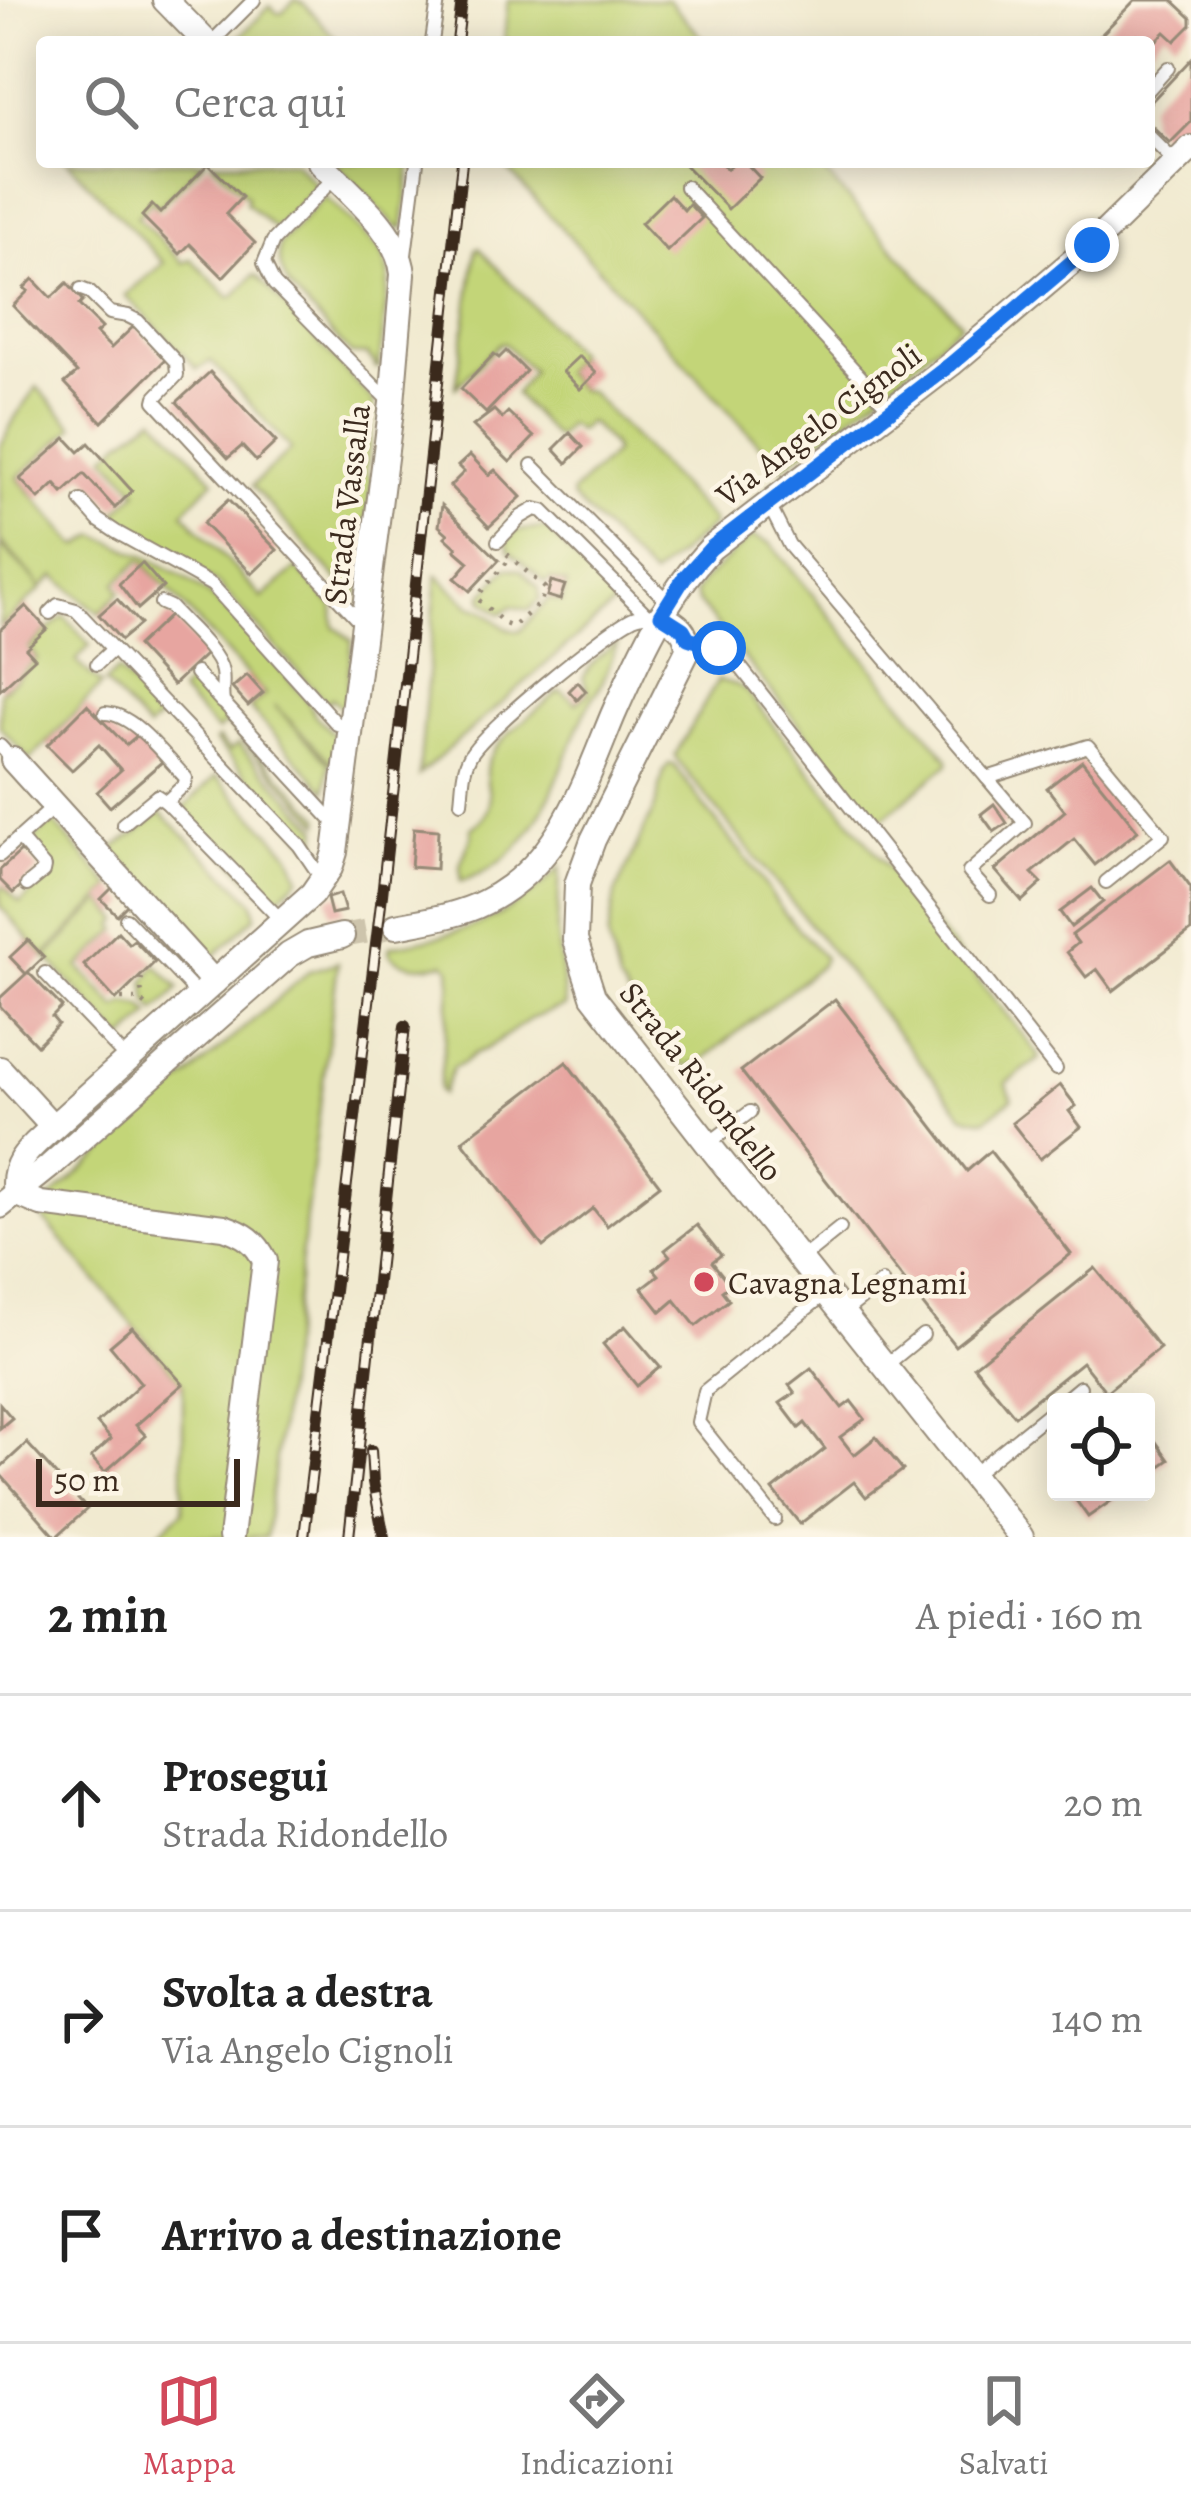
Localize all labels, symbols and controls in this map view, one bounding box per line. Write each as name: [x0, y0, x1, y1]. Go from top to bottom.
search box: [36, 36, 1155, 168]
icon: search: [78, 69, 144, 135]
text: Cerca qui: [174, 71, 347, 133]
route end: [1065, 218, 1119, 272]
street label: Via Angelo Cignoli: [705, 332, 930, 517]
street label: Strada Vassalla: [312, 400, 381, 607]
route start: [692, 621, 746, 675]
street label: Strada Ridondello: [609, 972, 794, 1191]
place label: Cavagna Legnami: [728, 1260, 967, 1305]
marker: Cavagna Legnami: [691, 1269, 717, 1295]
map controls: [1047, 1393, 1155, 1501]
button: locate: [1047, 1393, 1155, 1501]
scale bar: [36, 1453, 240, 1506]
text: 50 m: [54, 1457, 120, 1502]
text: 2 min: [48, 1580, 168, 1650]
text: A piedi · 160 m: [916, 1589, 1143, 1642]
text: Prosegui: [162, 1745, 329, 1807]
icon: ahead: [48, 1770, 114, 1836]
text: 20 m: [1064, 1776, 1143, 1829]
text: Strada Ridondello: [162, 1807, 448, 1860]
text: Svolta a destra: [162, 1961, 433, 2023]
icon: right: [48, 1986, 114, 2052]
text: 140 m: [1051, 1992, 1143, 2045]
text: Via Angelo Cignoli: [162, 2023, 454, 2076]
icon: arrive: [48, 2202, 114, 2268]
text: Arrivo a destinazione: [162, 2204, 562, 2266]
tab: Mappa: [142, 2368, 236, 2485]
tab: Indicazioni: [520, 2368, 674, 2485]
tab: Salvati: [959, 2368, 1049, 2485]

